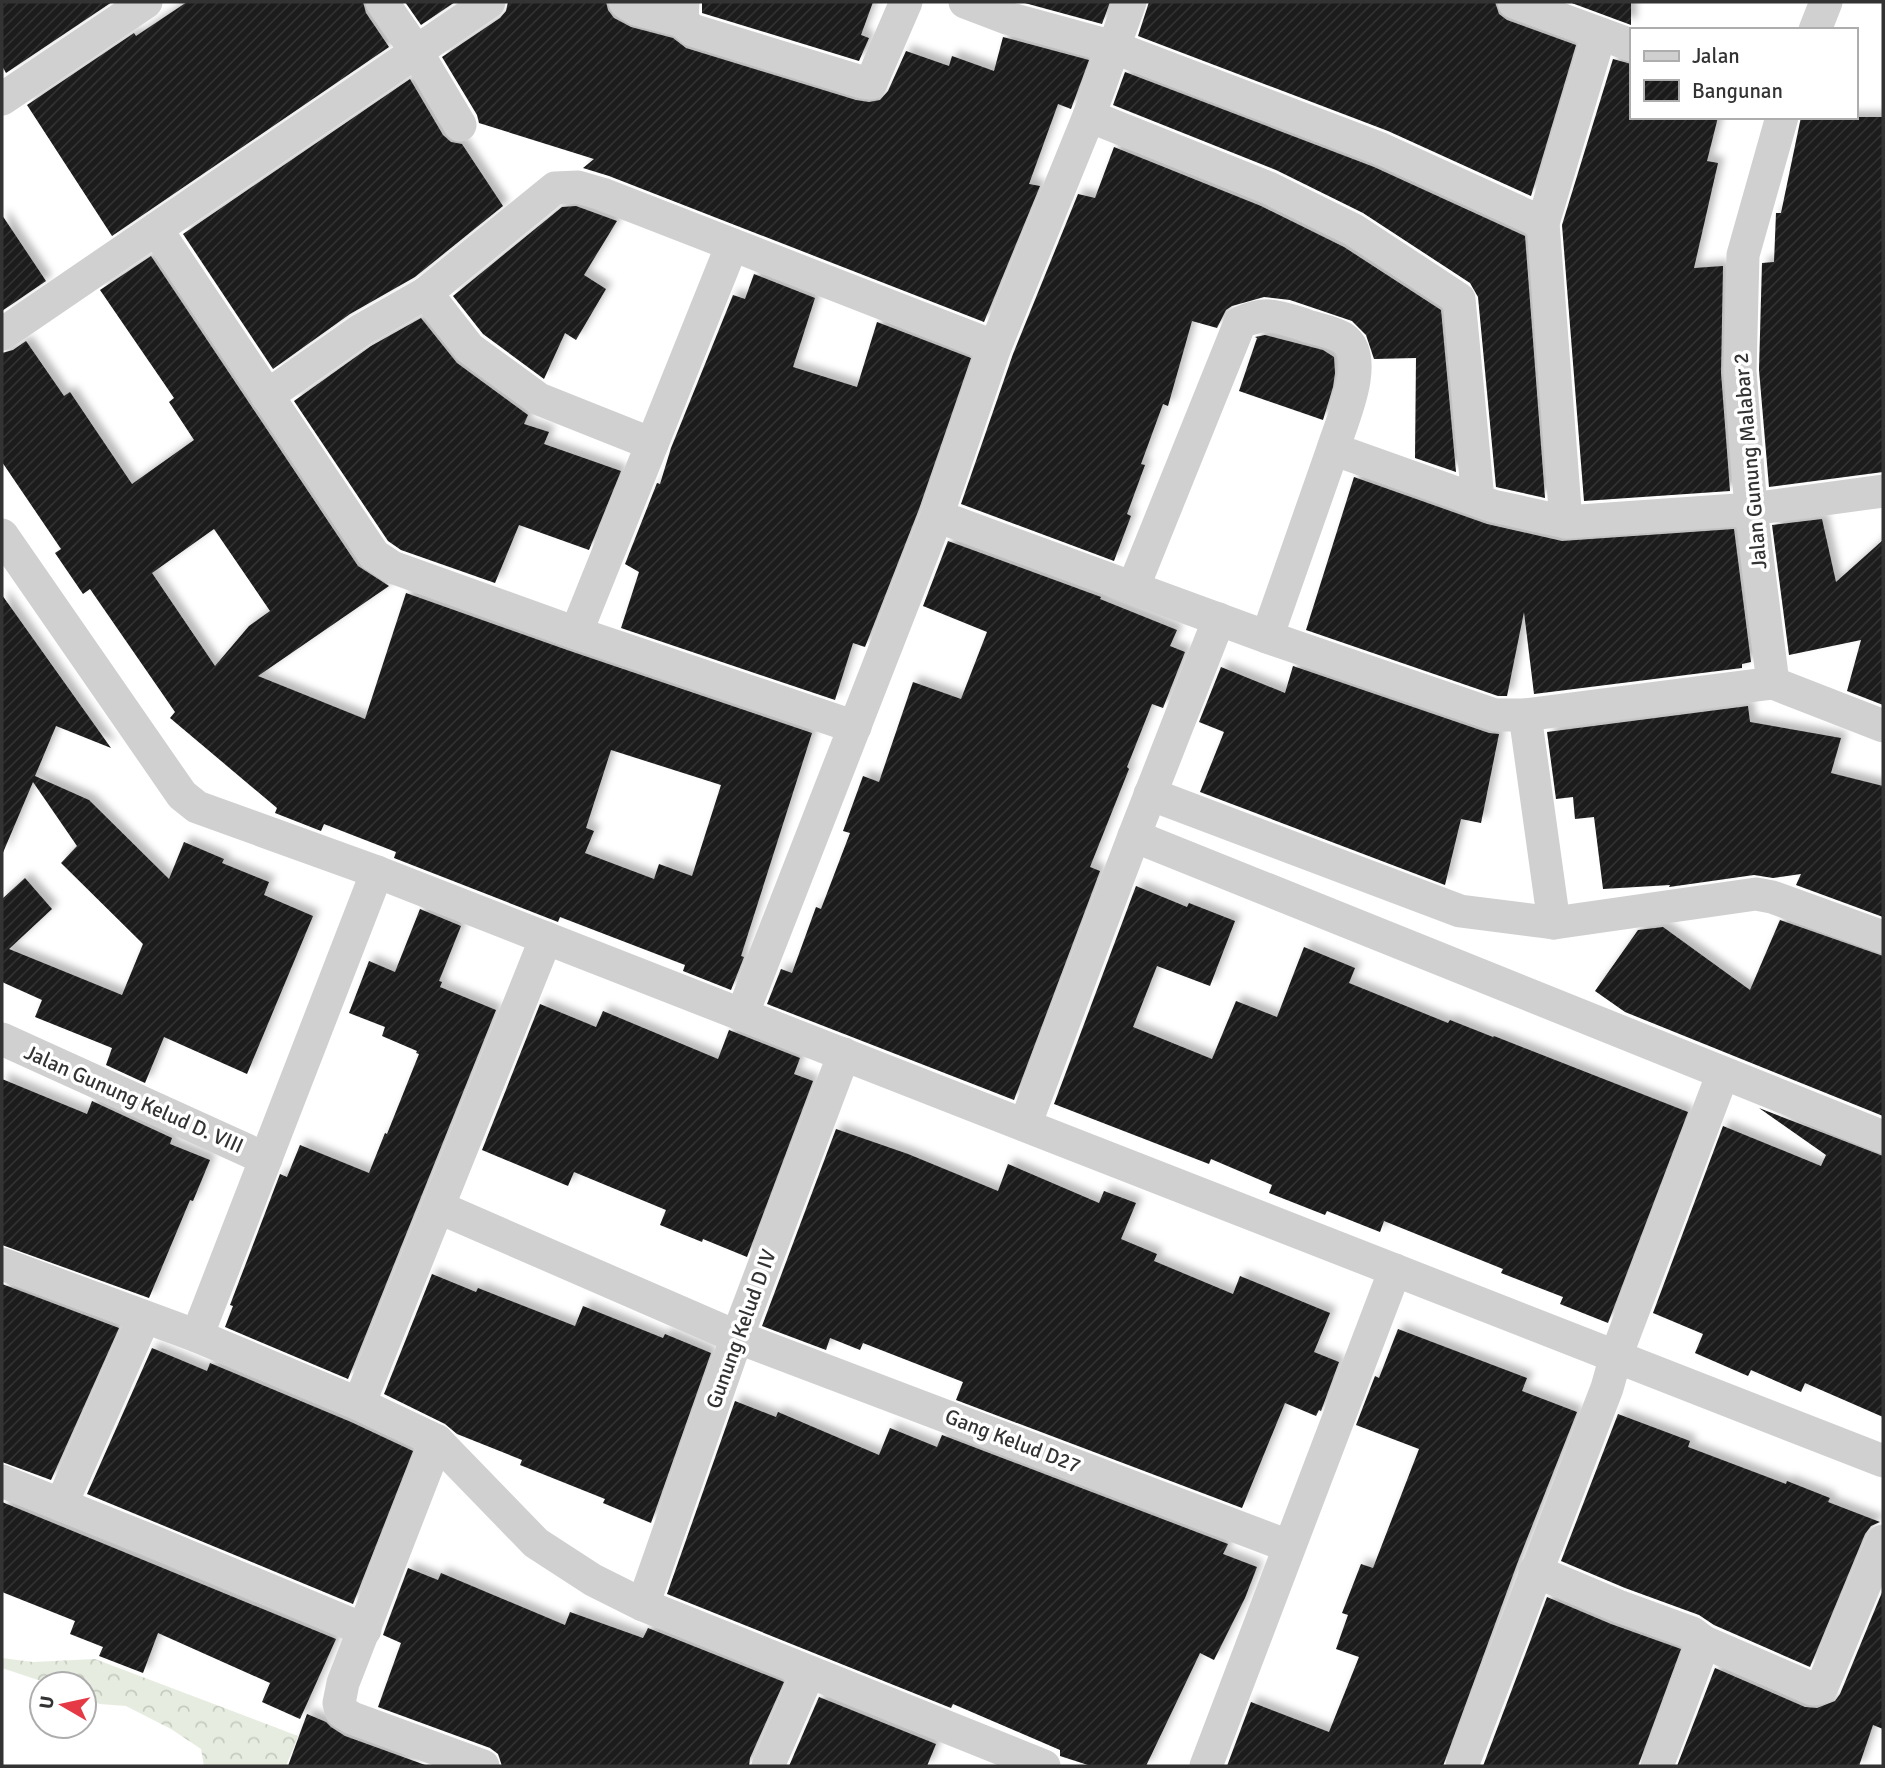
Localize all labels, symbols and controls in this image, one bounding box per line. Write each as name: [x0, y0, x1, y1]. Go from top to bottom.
legend: [1630, 28, 1857, 119]
text: Jalan: [1692, 43, 1740, 69]
text: Bangunan: [1692, 78, 1783, 104]
street label: Jalan Gunung Malabar 2: [1728, 352, 1772, 570]
street label: Jalan Gunung Kelud D. VIII: [20, 1039, 248, 1159]
street label: Gunung Kelud D IV: [700, 1246, 782, 1412]
street label: Gang Kelud D27: [941, 1403, 1085, 1479]
north arrow: [28, 1670, 98, 1740]
text: U: [34, 1694, 60, 1711]

